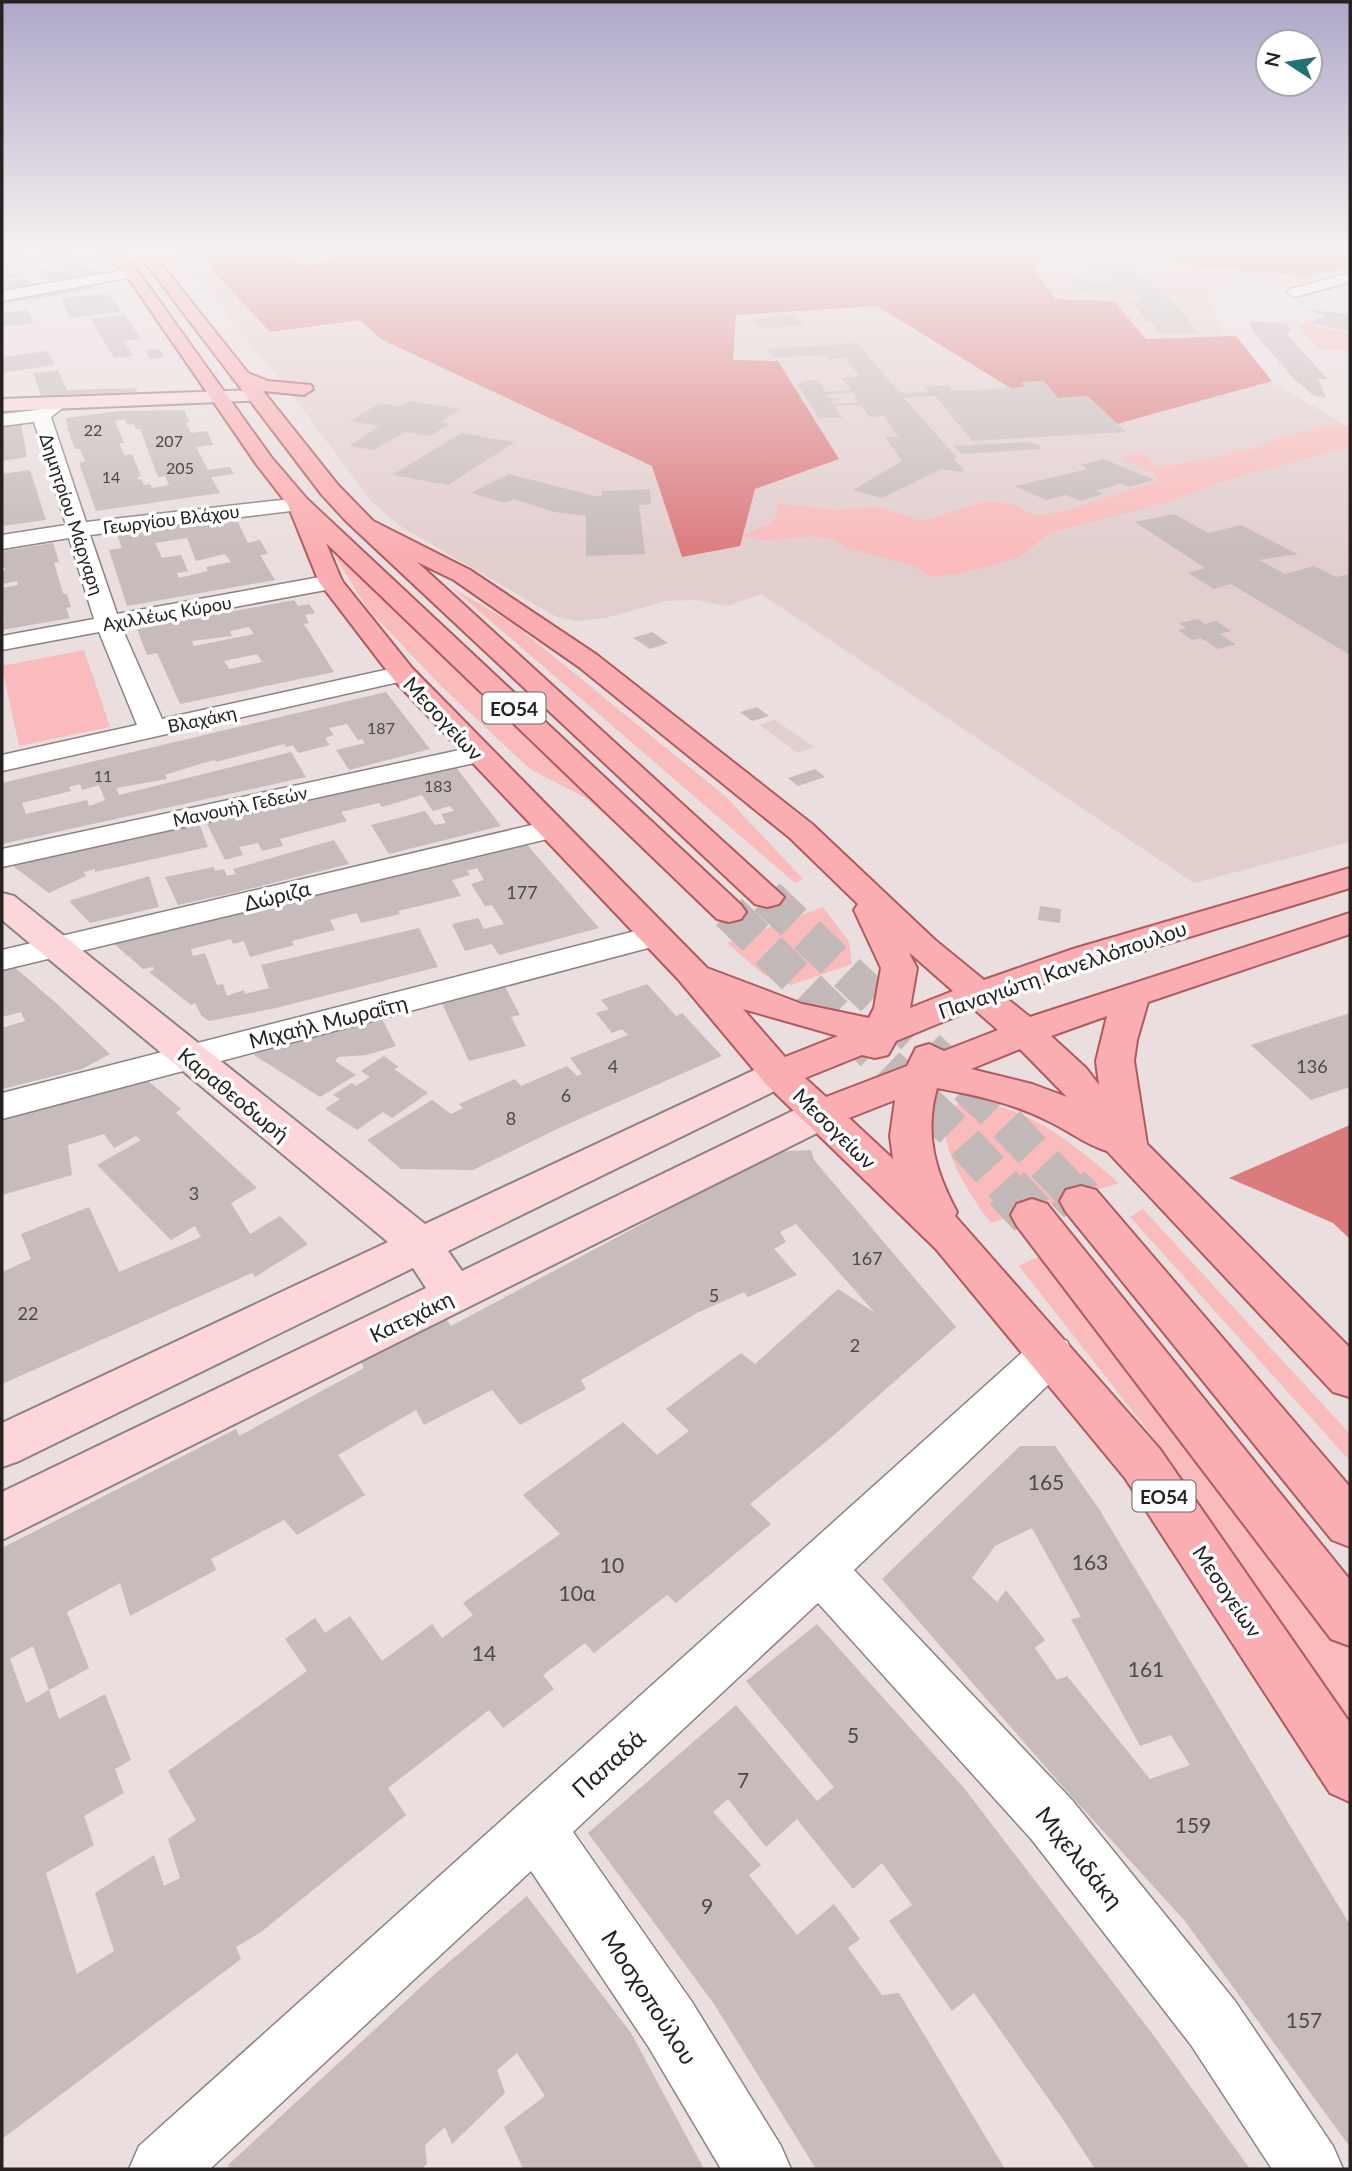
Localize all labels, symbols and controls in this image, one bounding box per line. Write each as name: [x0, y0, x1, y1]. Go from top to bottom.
north arrow: [1254, 28, 1324, 98]
text: N: [1259, 50, 1285, 69]
house number: 22: [84, 420, 102, 439]
street label: Δημητρίου Μάργαρη: [35, 430, 109, 598]
house number: 207: [155, 431, 183, 450]
house number: 205: [166, 458, 194, 477]
house number: 14: [102, 467, 120, 486]
street label: Γεωργίου Βλάχου: [101, 500, 241, 538]
street label: Αχιλλέως Κύρου: [101, 591, 233, 635]
street label: Μεσογείων: [399, 671, 489, 765]
road number: ΕΟ54: [482, 692, 546, 723]
street label: Βλαχάκη: [166, 701, 238, 737]
house number: 187: [367, 718, 395, 737]
house number: 11: [94, 766, 112, 785]
house number: 183: [424, 776, 452, 795]
street label: Μανουήλ Γεδεών: [171, 781, 309, 831]
street label: Δώριζα: [241, 875, 313, 915]
house number: 177: [506, 881, 538, 903]
street label: Παναγιώτη Κανελλόπουλου: [935, 915, 1189, 1023]
street label: Μιχαήλ Μωραΐτη: [246, 989, 410, 1053]
street label: Καραθεοδωρή: [174, 1042, 294, 1146]
house number: 4: [608, 1055, 618, 1077]
house number: 136: [1296, 1055, 1328, 1077]
street label: Μεσογείων: [788, 1082, 882, 1174]
house number: 6: [561, 1084, 571, 1106]
house number: 8: [506, 1107, 516, 1129]
house number: 3: [189, 1182, 199, 1204]
house number: 167: [851, 1247, 883, 1269]
house number: 5: [709, 1284, 719, 1306]
street label: Κατεχάκη: [365, 1285, 457, 1347]
house number: 22: [18, 1302, 38, 1324]
house number: 2: [850, 1334, 860, 1356]
house number: 165: [1028, 1469, 1064, 1494]
road number: ΕΟ54: [1132, 1480, 1196, 1512]
street label: Μεσογείων: [1188, 1540, 1268, 1642]
house number: 163: [1072, 1549, 1108, 1574]
house number: 10: [600, 1552, 624, 1577]
house number: 10α: [559, 1580, 596, 1605]
house number: 14: [472, 1640, 496, 1665]
house number: 161: [1128, 1656, 1164, 1681]
street label: Παπαδά: [565, 1722, 651, 1803]
house number: 5: [847, 1722, 859, 1747]
house number: 7: [737, 1767, 749, 1792]
street label: Μιχελιδάκη: [1030, 1800, 1130, 1914]
house number: 159: [1175, 1812, 1211, 1837]
house number: 9: [701, 1893, 713, 1918]
street label: Μοσχοπούλου: [596, 1924, 704, 2070]
house number: 157: [1286, 2007, 1322, 2032]

